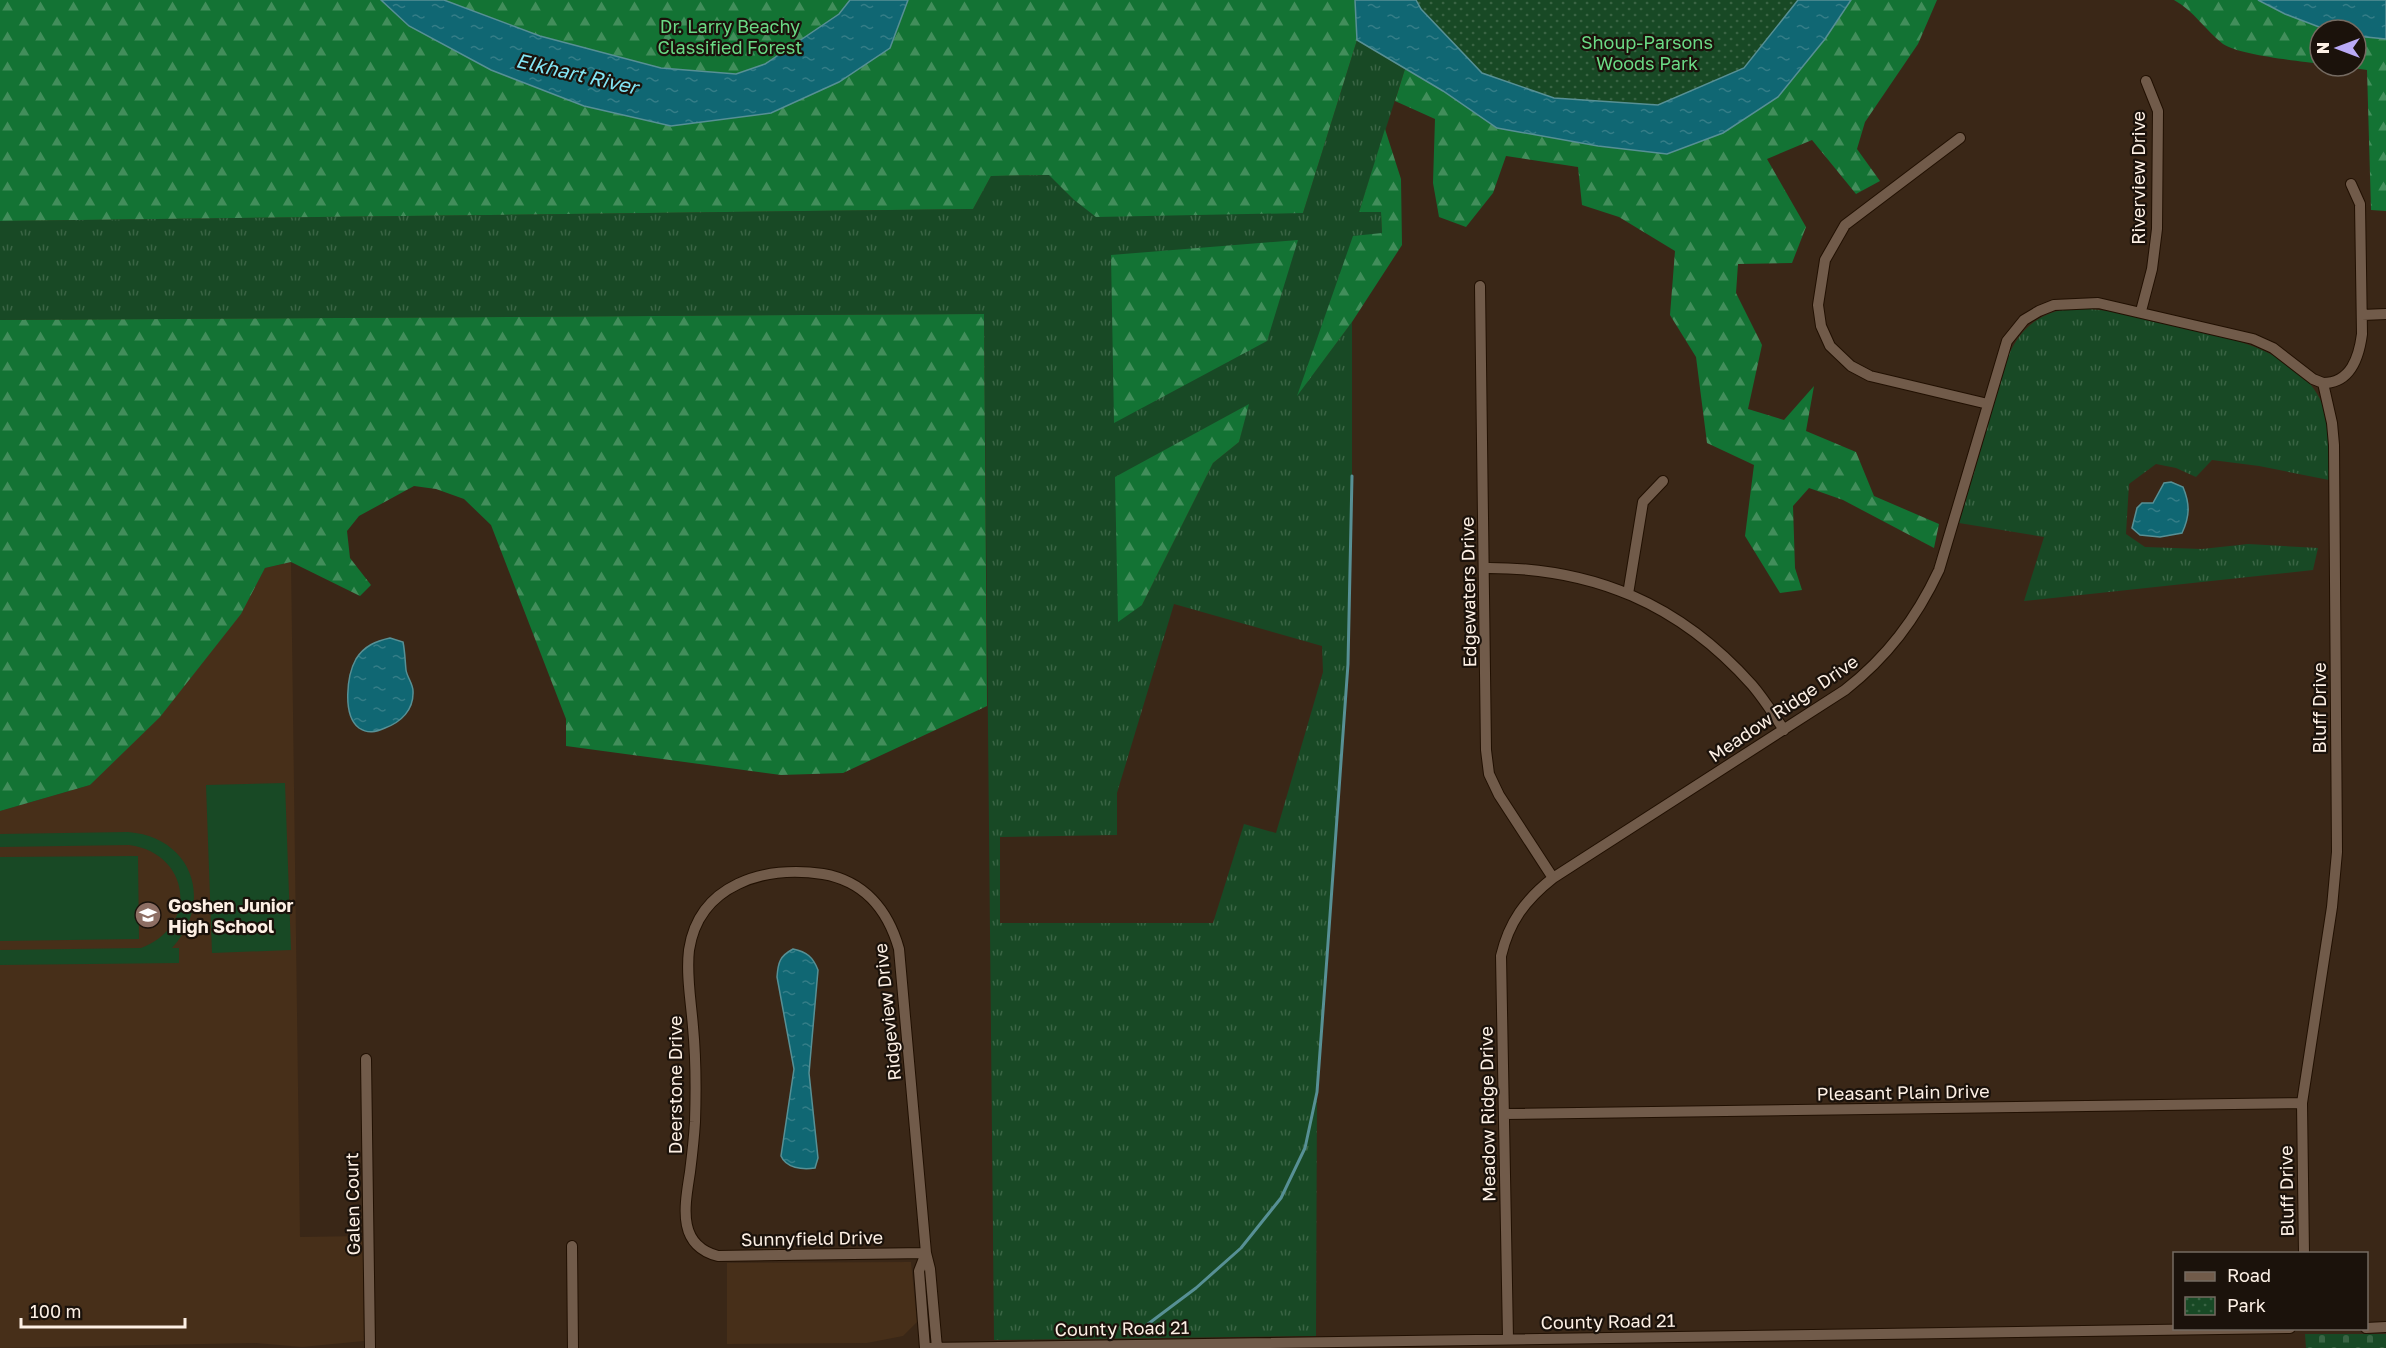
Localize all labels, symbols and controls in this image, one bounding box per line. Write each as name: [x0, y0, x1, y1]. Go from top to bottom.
park label: Dr. Larry Beachy Classified Forest: [658, 15, 802, 58]
north arrow: [2308, 18, 2368, 78]
park label: Shoup-Parsons Woods Park: [1581, 31, 1713, 74]
text: N: [2313, 42, 2333, 54]
water label: Elkhart River: [514, 47, 643, 99]
street label: Riverview Drive: [2127, 111, 2149, 245]
street label: Edgewaters Drive: [1456, 516, 1480, 668]
street label: Meadow Ridge Drive: [1704, 650, 1862, 766]
street label: Bluff Drive: [2308, 662, 2330, 754]
place label: Goshen Junior High School: [168, 894, 294, 937]
school or university icon: Goshen Junior High School: [133, 900, 163, 930]
street label: Ridgeview Drive: [869, 942, 905, 1082]
street label: Deerstone Drive: [664, 1016, 686, 1154]
street label: Meadow Ridge Drive: [1474, 1026, 1500, 1202]
street label: Pleasant Plain Drive: [1816, 1079, 1990, 1105]
street label: Bluff Drive: [2274, 1145, 2298, 1237]
street label: Galen Court: [340, 1152, 364, 1256]
street label: Sunnyfield Drive: [741, 1226, 883, 1250]
legend: [2173, 1252, 2368, 1330]
text: Road: [2227, 1264, 2271, 1286]
scale bar: [21, 1291, 184, 1329]
text: Park: [2227, 1294, 2266, 1316]
text: 100 m: [30, 1300, 81, 1322]
street label: County Road 21: [1540, 1309, 1676, 1333]
street label: County Road 21: [1054, 1316, 1190, 1340]

